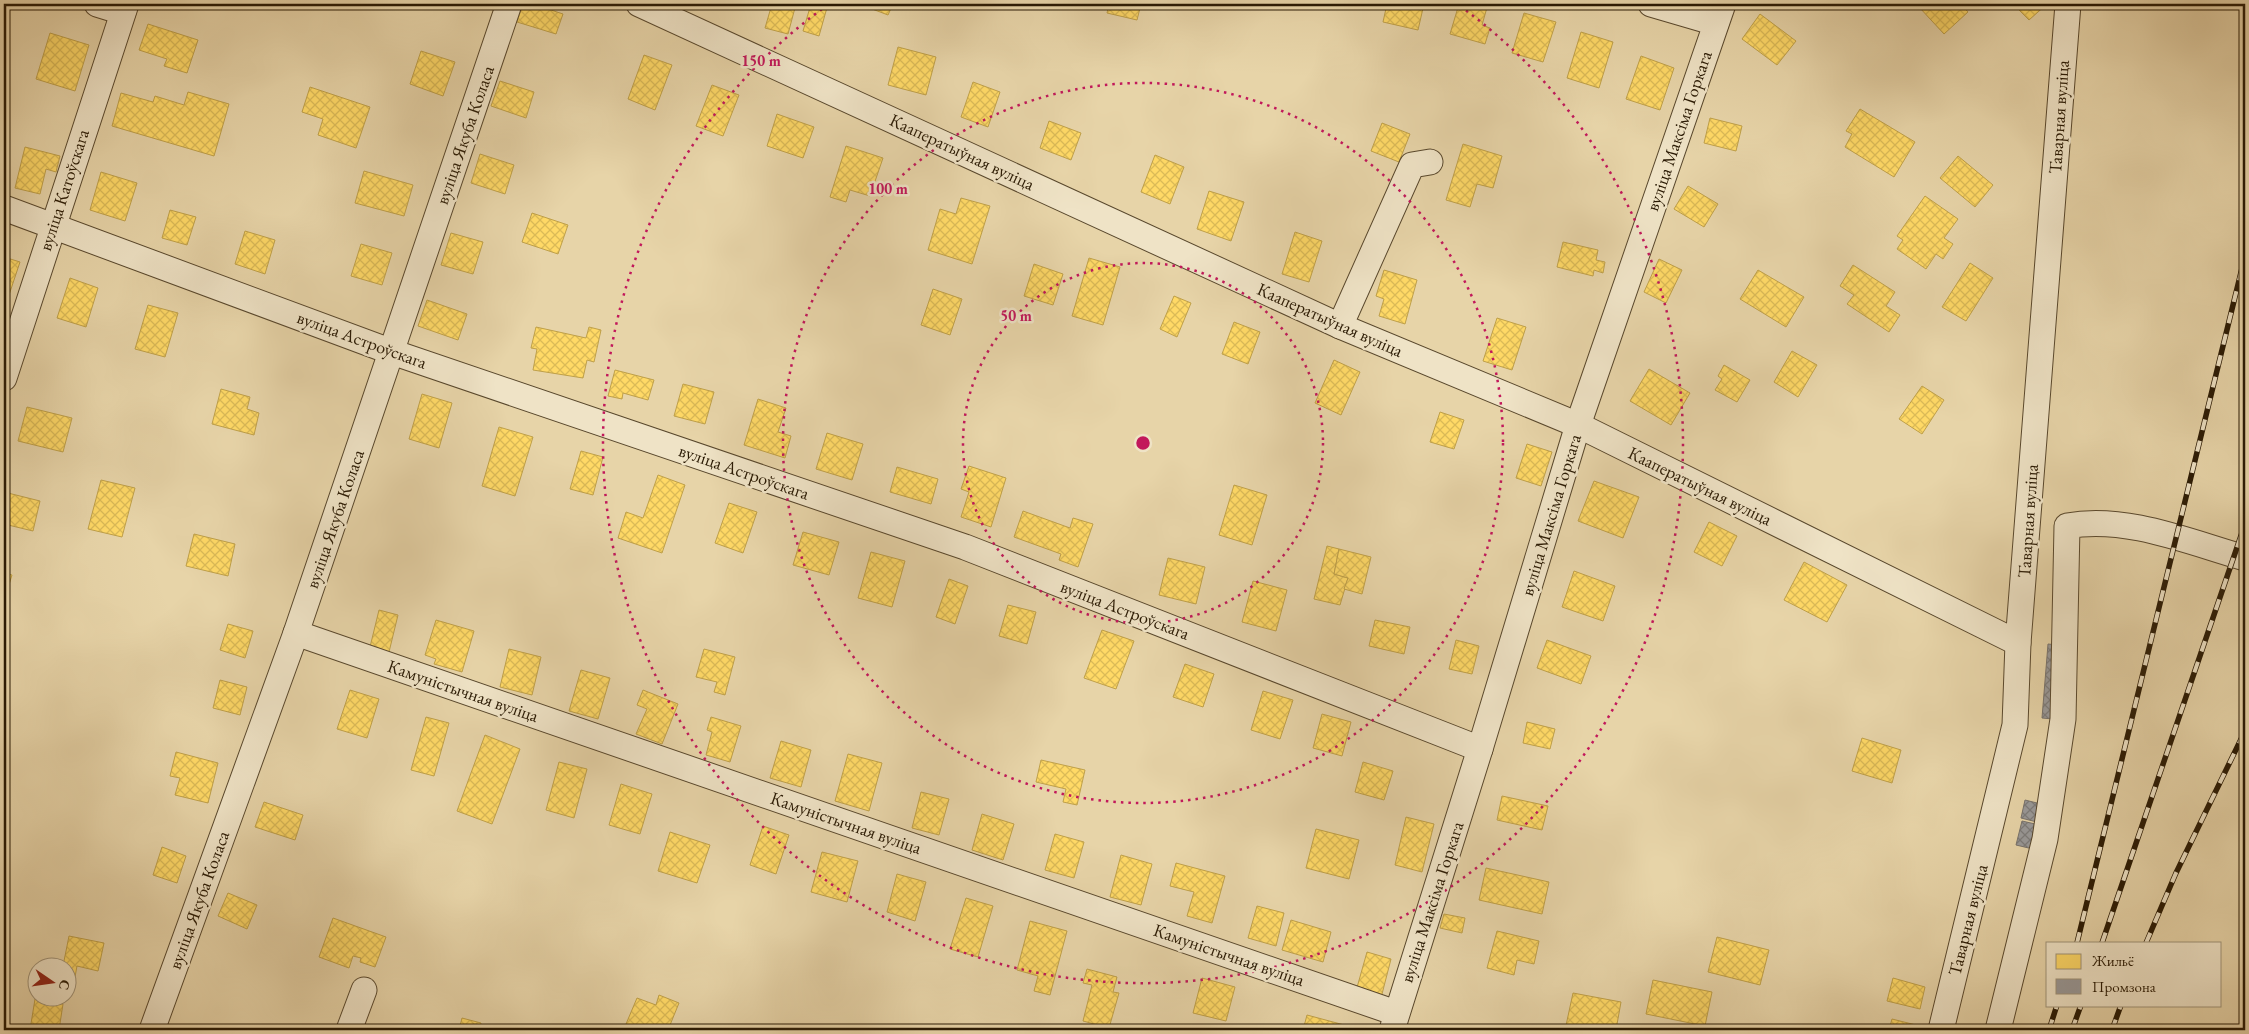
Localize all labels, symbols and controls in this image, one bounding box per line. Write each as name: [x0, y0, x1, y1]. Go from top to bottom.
street label: вуліца Максіма Горкага: [1640, 47, 1717, 214]
text: 150 m: [741, 51, 781, 70]
street label: Таварная вуліца: [2043, 58, 2074, 175]
street label: вуліца Якуба Коласа: [430, 62, 499, 207]
street label: Кааператыўная вуліца: [886, 108, 1039, 196]
street label: вуліца Катоўскага: [33, 125, 94, 254]
text: 100 m: [868, 179, 908, 198]
street label: Кааператыўная вуліца: [1254, 277, 1407, 362]
street label: вуліца Астроўскага: [294, 305, 431, 374]
text: 50 m: [1000, 306, 1032, 325]
street label: вуліца Максіма Горкага: [1515, 430, 1586, 599]
centre of rings: [1134, 434, 1152, 452]
street label: вуліца Астроўскага: [676, 438, 813, 505]
street label: Кааператыўная вуліца: [1625, 441, 1777, 531]
street label: вуліца Якуба Коласа: [300, 446, 369, 591]
street label: Таварная вуліца: [2012, 462, 2043, 579]
street label: вуліца Астроўскага: [1057, 574, 1194, 645]
street label: Камуністычная вуліца: [385, 654, 543, 727]
street label: Камуністычная вуліца: [768, 786, 926, 859]
street label: вуліца Максіма Горкага: [1395, 818, 1469, 985]
street label: вуліца Якуба Коласа: [163, 827, 234, 972]
street label: Таварная вуліца: [1943, 861, 1993, 978]
street label: Камуністычная вуліца: [1151, 918, 1309, 991]
legend: [2046, 942, 2222, 1006]
text: Жильё: [2091, 951, 2134, 970]
north arrow: [28, 956, 78, 1006]
text: Промзона: [2092, 977, 2156, 996]
text: С: [55, 978, 75, 992]

